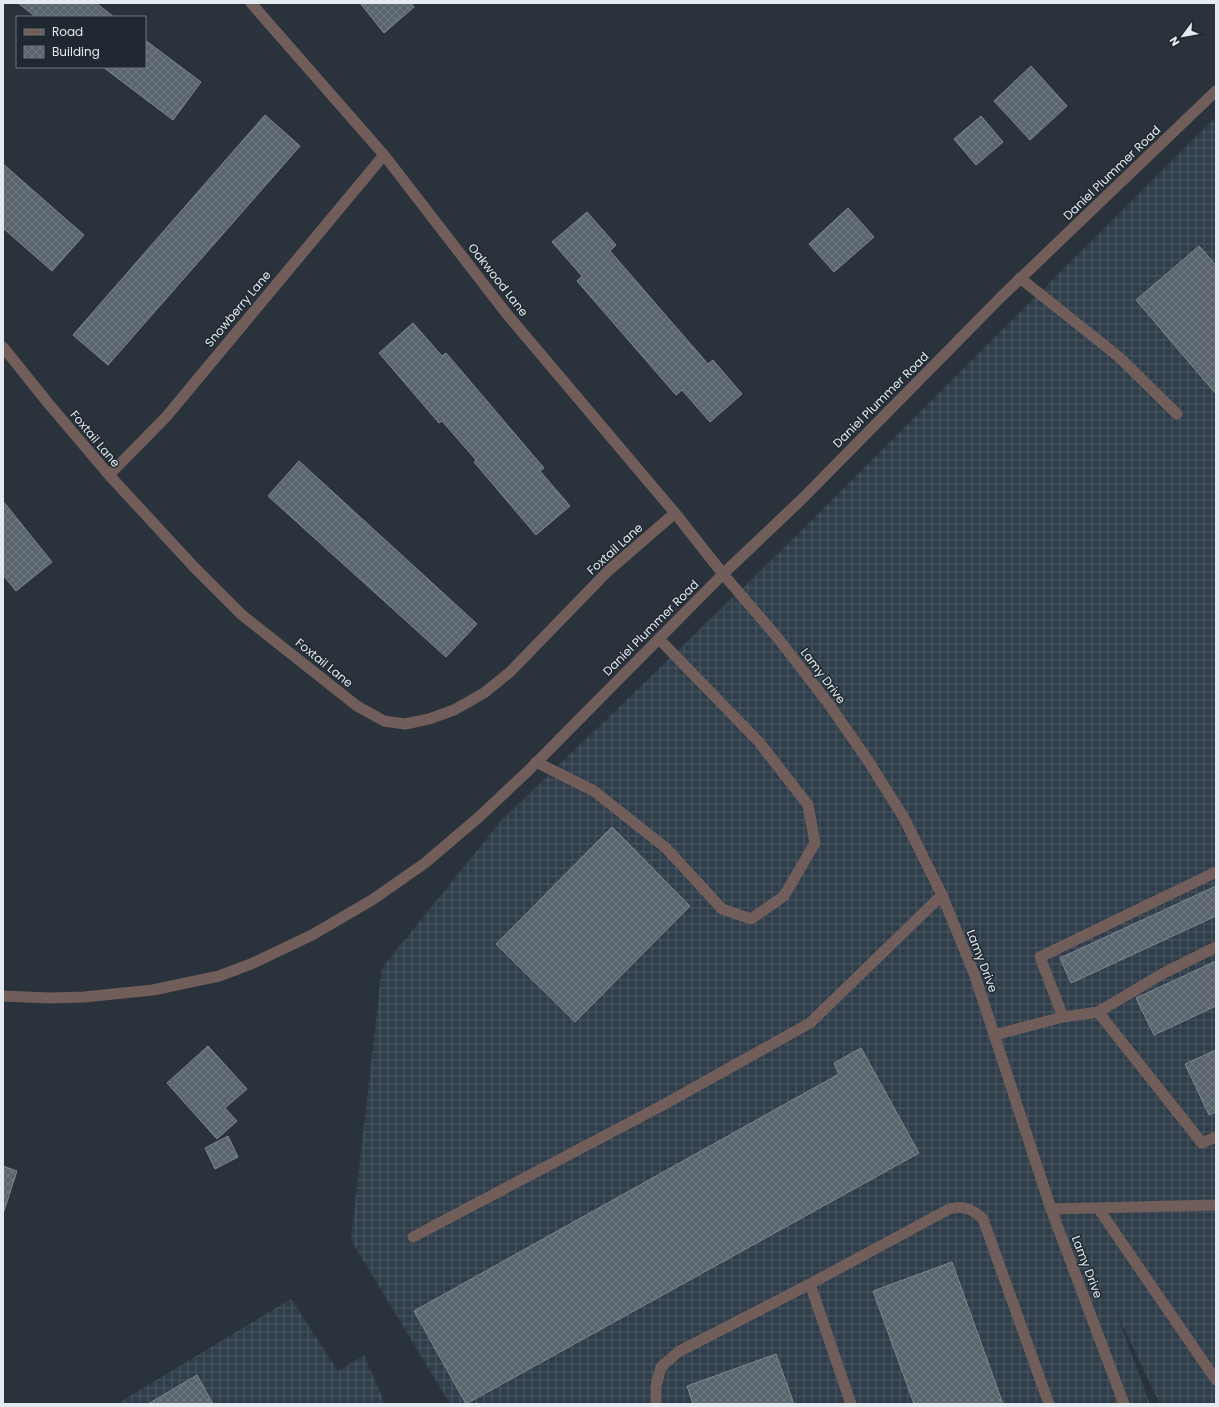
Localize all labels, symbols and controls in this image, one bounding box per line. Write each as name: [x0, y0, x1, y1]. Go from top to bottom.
legend: [16, 16, 146, 68]
north arrow: [1163, 16, 1203, 56]
text: Road: [52, 23, 83, 40]
text: N: [1166, 34, 1183, 49]
text: Building: [52, 43, 100, 60]
street label: Daniel Plummer Road: [1059, 122, 1164, 224]
street label: Oakwood Lane: [464, 240, 532, 320]
street label: Snowberry Lane: [201, 267, 275, 351]
street label: Daniel Plummer Road: [829, 348, 932, 451]
street label: Foxtail Lane: [67, 407, 124, 471]
street label: Foxtail Lane: [583, 519, 646, 578]
street label: Daniel Plummer Road: [599, 576, 702, 679]
street label: Foxtail Lane: [292, 634, 357, 691]
street label: Lamy Drive: [797, 644, 850, 707]
street label: Lamy Drive: [963, 927, 1002, 995]
street label: Lamy Drive: [1068, 1233, 1107, 1301]

